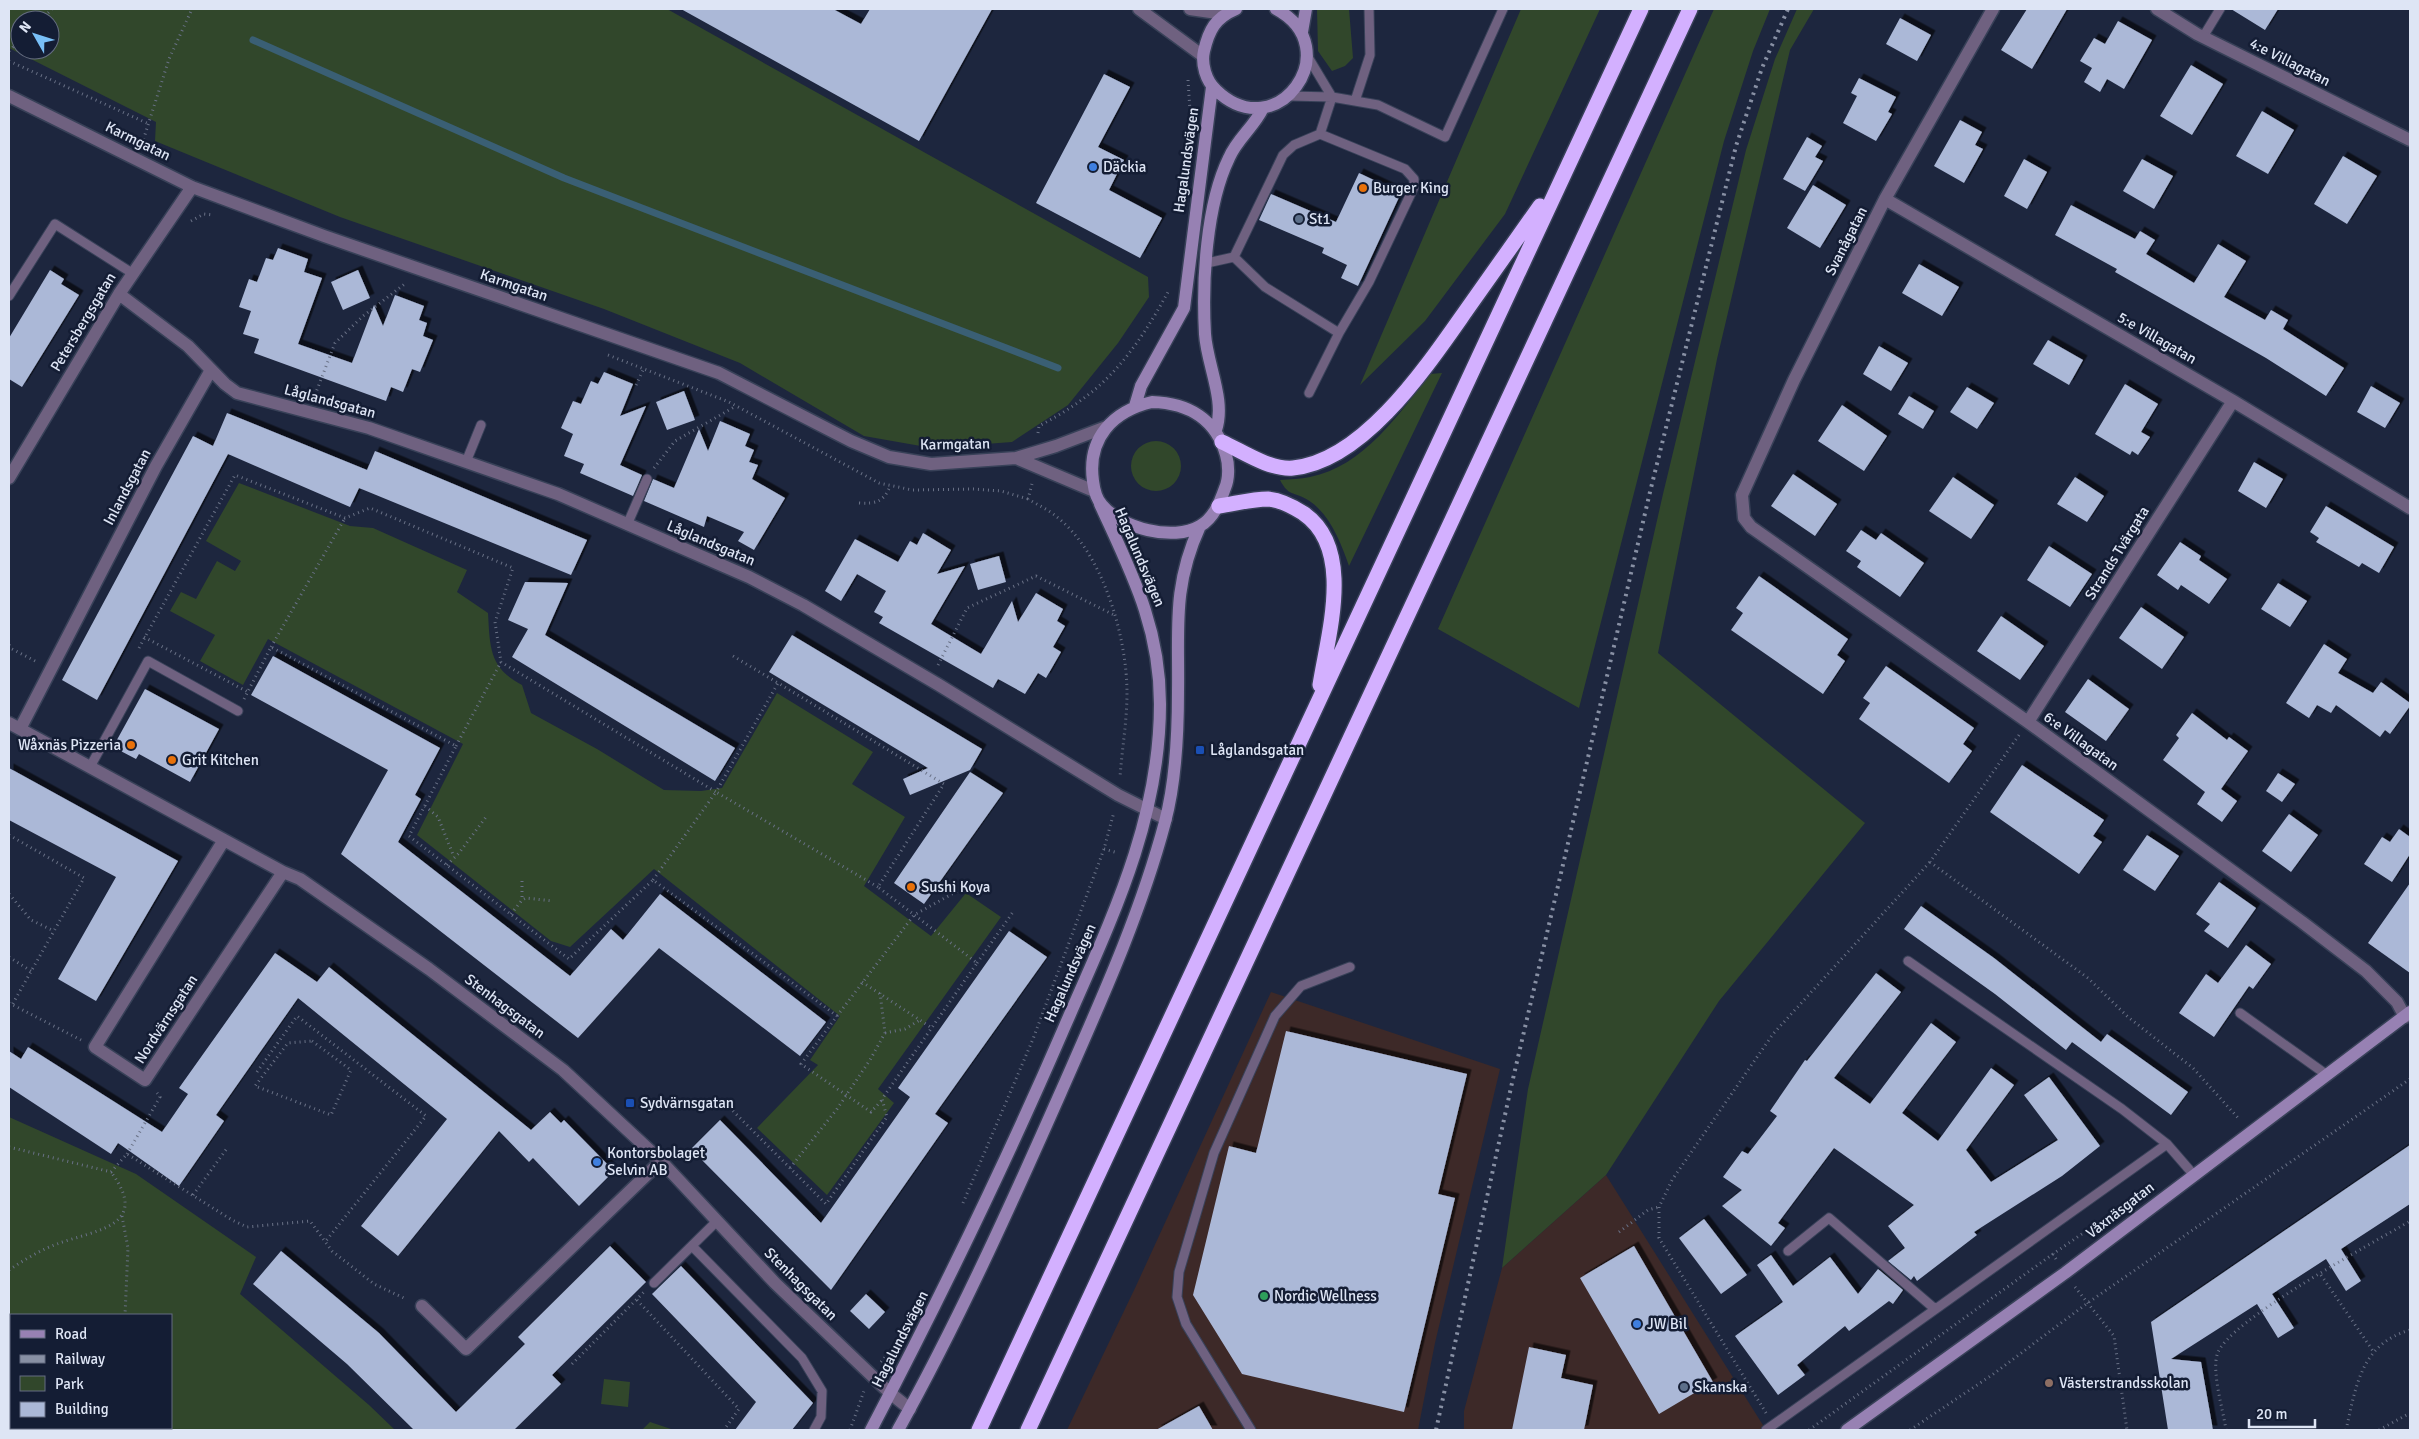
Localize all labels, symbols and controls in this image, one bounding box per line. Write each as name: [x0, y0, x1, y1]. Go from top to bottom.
north arrow: [10, 10, 60, 60]
text: N: [16, 18, 35, 36]
street label: 4:e Villagatan: [2247, 34, 2333, 90]
street label: Hagalundsvägen: [1170, 106, 1202, 214]
street label: Karmgatan: [102, 117, 174, 165]
place label: Däckia: [1103, 158, 1146, 176]
marker: Däckia: [1087, 161, 1099, 173]
place label: Burger King: [1373, 179, 1449, 197]
marker: Burger King: [1357, 182, 1369, 194]
street label: Svanågatan: [1821, 204, 1871, 278]
place label: St1: [1309, 210, 1331, 228]
marker: St1: [1293, 213, 1305, 225]
street label: Karmgatan: [478, 265, 550, 305]
street label: Petersbergsgatan: [46, 269, 120, 375]
street label: 5:e Villagatan: [2114, 308, 2200, 368]
street label: Låglandsgatan: [282, 380, 378, 422]
street label: Karmgatan: [920, 434, 990, 454]
street label: Inlandsgatan: [99, 446, 155, 528]
street label: Strands Tvärgata: [2081, 503, 2153, 603]
street label: Hagalundsvägen: [1111, 505, 1169, 609]
street label: Låglandsgatan: [664, 516, 758, 570]
street label: 6:e Villagatan: [2040, 708, 2122, 774]
place label: Wåxnäs Pizzeria: [18, 736, 121, 754]
marker: Wåxnäs Pizzeria: [125, 739, 137, 751]
place label: Låglandsgatan: [1210, 741, 1304, 759]
marker: Låglandsgatan: [1194, 744, 1206, 756]
place label: Grit Kitchen: [182, 751, 259, 769]
marker: Grit Kitchen: [166, 754, 178, 766]
place label: Sushi Koya: [921, 878, 990, 896]
marker: Sushi Koya: [905, 881, 917, 893]
street label: Hagalundsvägen: [1040, 921, 1100, 1025]
street label: Stenhagsgatan: [461, 970, 549, 1042]
street label: Nordvärnsgatan: [131, 971, 201, 1067]
place label: Sydvärnsgatan: [640, 1094, 734, 1112]
marker: Sydvärnsgatan: [624, 1097, 636, 1109]
place label: Kontorsbolaget Selvin AB: [607, 1144, 705, 1179]
marker: Kontorsbolaget Selvin AB: [591, 1156, 603, 1168]
street label: Våxnäsgatan: [2082, 1178, 2158, 1242]
street label: Stenhagsgatan: [761, 1244, 841, 1324]
place label: Nordic Wellness: [1274, 1287, 1377, 1305]
street label: Hagalundsvägen: [868, 1288, 932, 1390]
marker: Nordic Wellness: [1258, 1290, 1270, 1302]
legend: [10, 1314, 172, 1429]
place label: JW Bil: [1647, 1315, 1687, 1333]
marker: JW Bil: [1631, 1318, 1643, 1330]
text: Road: [55, 1325, 87, 1343]
text: Railway: [55, 1350, 105, 1368]
place label: Västerstrandsskolan: [2059, 1374, 2189, 1392]
text: Park: [55, 1375, 84, 1393]
marker: Västerstrandsskolan: [2043, 1377, 2055, 1389]
place label: Skanska: [1694, 1378, 1747, 1396]
marker: Skanska: [1678, 1381, 1690, 1393]
scale bar: [2249, 1396, 2315, 1428]
text: Building: [55, 1400, 109, 1418]
text: 20 m: [2256, 1405, 2287, 1423]

